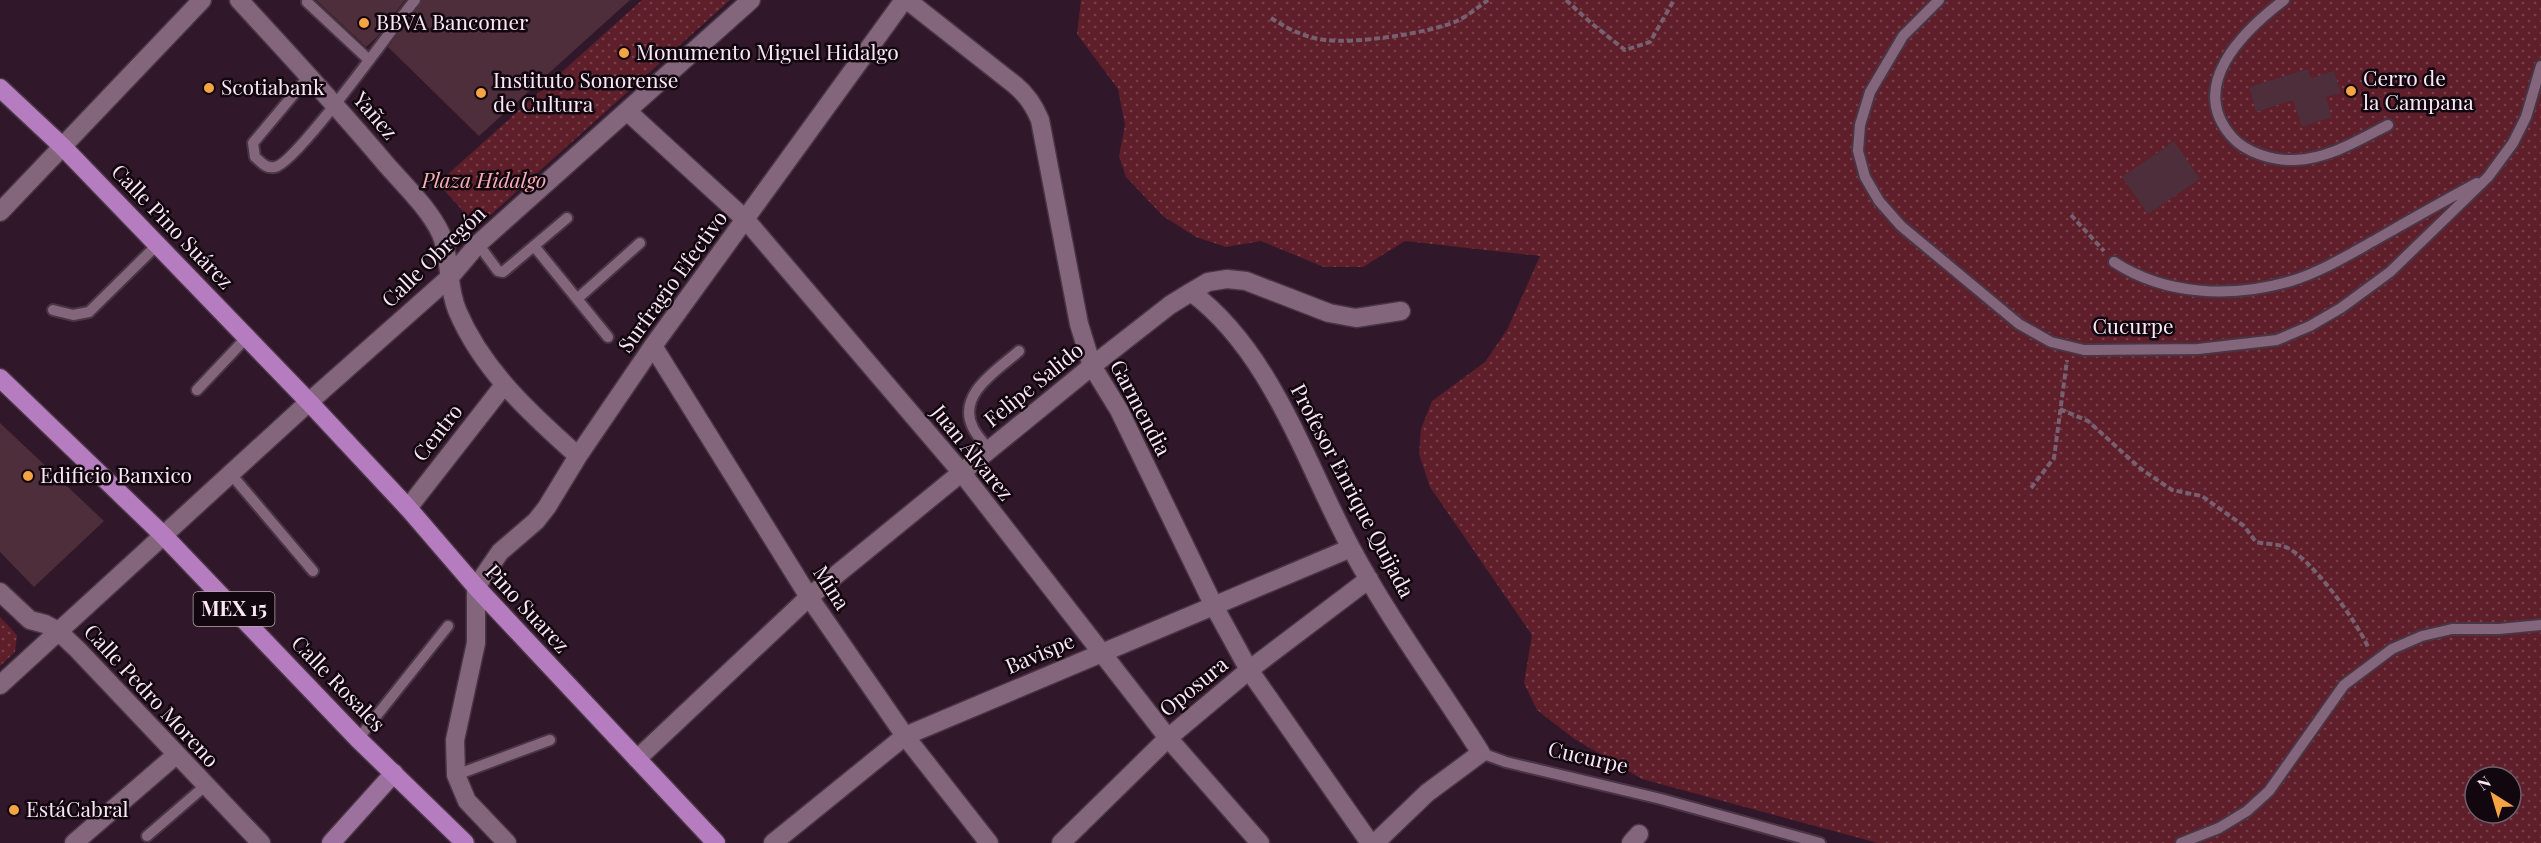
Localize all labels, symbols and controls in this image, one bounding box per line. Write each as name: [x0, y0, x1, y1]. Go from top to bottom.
place label: BBVA Bancomer: [376, 7, 529, 35]
marker: BBVA Bancomer: [357, 16, 371, 30]
place label: Monumento Miguel Hidalgo: [636, 37, 899, 65]
marker: Monumento Miguel Hidalgo: [617, 46, 631, 60]
place label: Cerro de la Campana: [2363, 63, 2474, 115]
place label: Instituto Sonorense de Cultura: [493, 65, 678, 117]
place label: Scotiabank: [221, 72, 325, 100]
marker: Scotiabank: [202, 81, 216, 95]
street label: Yañez: [347, 84, 405, 145]
marker: Cerro de la Campana: [2344, 84, 2358, 98]
marker: Instituto Sonorense de Cultura: [474, 86, 488, 100]
street label: Calle Pino Suárez: [106, 157, 240, 294]
park label: Plaza Hidalgo: [421, 165, 546, 193]
street label: Calle Obregón: [375, 198, 491, 312]
street label: Surfragio Efectivo: [610, 204, 732, 357]
street label: Cucurpe: [2092, 311, 2174, 339]
street label: Felipe Salido: [977, 335, 1088, 432]
street label: Garmendia: [1105, 354, 1179, 460]
street label: Profesor Enrique Quijada: [1285, 378, 1422, 602]
street label: Centro: [405, 397, 468, 466]
street label: Juan Álvarez: [926, 397, 1021, 505]
place label: Edificio Banxico: [40, 460, 192, 488]
marker: Edificio Banxico: [21, 469, 35, 483]
street label: Pino Suarez: [480, 557, 577, 658]
street label: Mina: [808, 559, 858, 615]
road number: MEX 15: [194, 592, 274, 626]
street label: Calle Pedro Moreno: [79, 617, 226, 772]
street label: Bavispe: [1001, 625, 1078, 679]
street label: Calle Rosales: [287, 629, 392, 737]
street label: Oposura: [1153, 649, 1233, 722]
street label: Cucurpe: [1546, 733, 1631, 779]
north arrow: [2463, 765, 2523, 825]
text: N: [2473, 770, 2495, 794]
place label: EstáCabral: [26, 794, 129, 822]
marker: EstáCabral: [7, 803, 21, 817]

